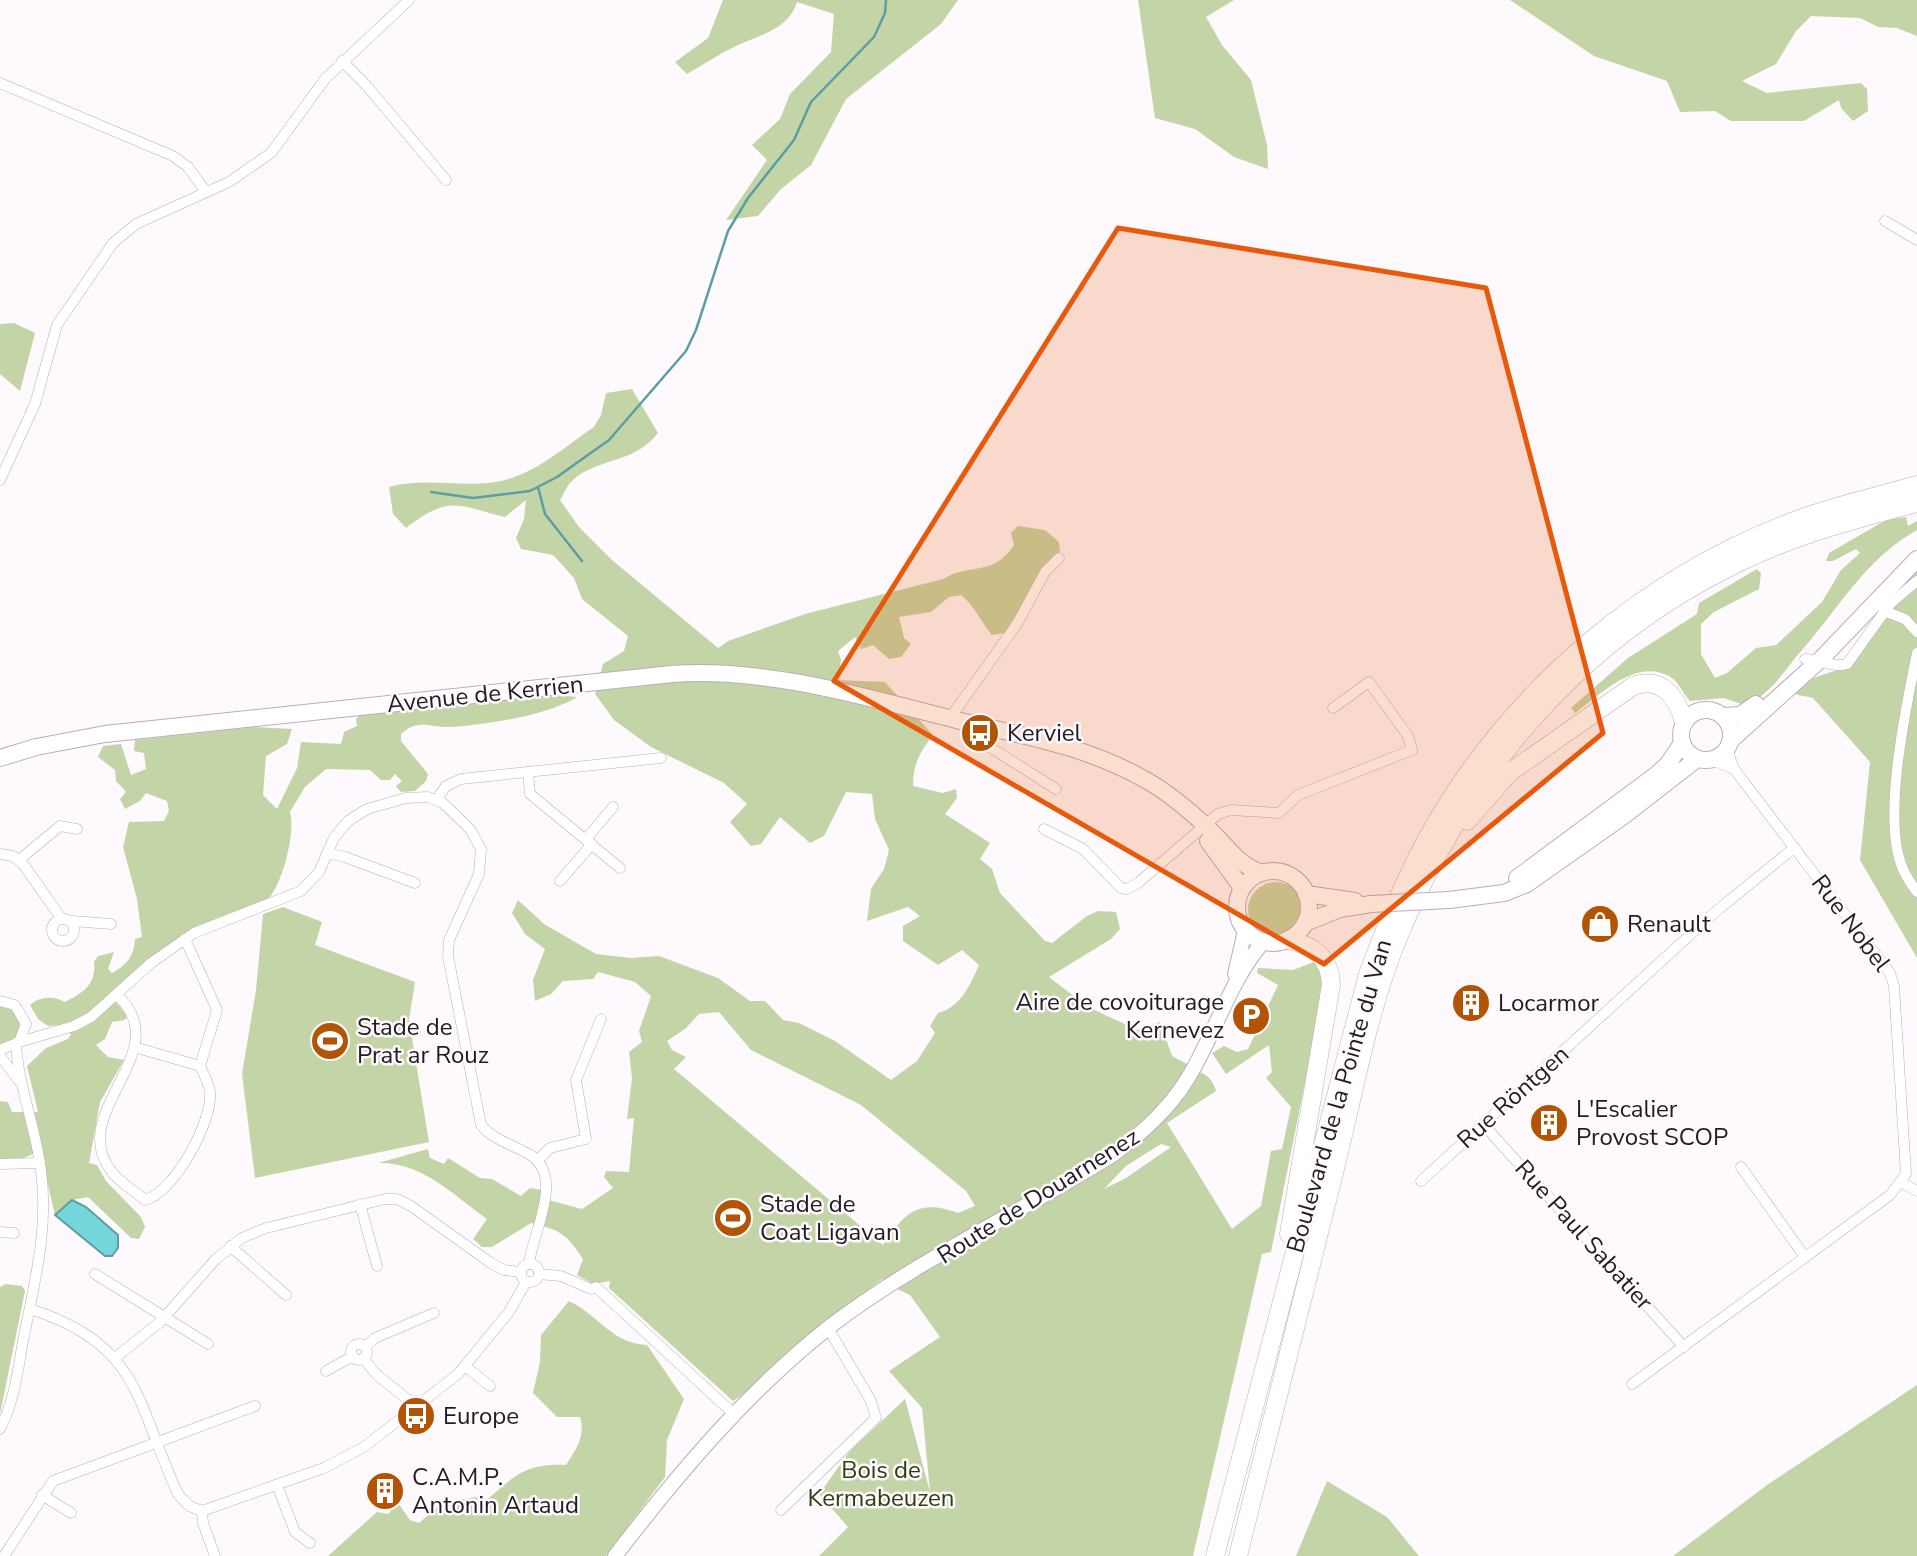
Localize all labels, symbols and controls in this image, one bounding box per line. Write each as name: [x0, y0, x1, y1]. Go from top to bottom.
street label: Avenue de Kerrien: [385, 668, 585, 720]
bus stop icon: Kerviel: [959, 712, 1001, 754]
place label: Kerviel: [1007, 717, 1082, 749]
street label: Rue Nobel: [1804, 868, 1898, 978]
shop icon: Renault: [1579, 903, 1621, 945]
place label: Renault: [1627, 908, 1711, 940]
street label: Boulevard de la Pointe du Van: [1279, 936, 1399, 1256]
building icon: Locarmor: [1450, 982, 1492, 1024]
place label: Aire de covoiturage Kernevez: [1016, 986, 1224, 1046]
place label: Locarmor: [1498, 987, 1599, 1019]
parking icon: Aire de covoiturage Kernevez: [1230, 995, 1272, 1037]
place label: Stade de Prat ar Rouz: [357, 1011, 489, 1071]
sports icon: Stade de Prat ar Rouz: [309, 1020, 351, 1062]
street label: Rue Röntgen: [1450, 1038, 1576, 1156]
place label: L'Escalier Provost SCOP: [1576, 1093, 1728, 1153]
building icon: L'Escalier Provost SCOP: [1528, 1102, 1570, 1144]
street label: Route de Douarnenez: [931, 1121, 1145, 1271]
street label: Rue Paul Sabatier: [1508, 1153, 1660, 1317]
place label: Stade de Coat Ligavan: [760, 1188, 900, 1248]
sports icon: Stade de Coat Ligavan: [712, 1197, 754, 1239]
bus stop icon: Europe: [395, 1395, 437, 1437]
place label: Europe: [443, 1400, 519, 1432]
park label: Bois de Kermabeuzen: [808, 1454, 954, 1514]
place label: C.A.M.P. Antonin Artaud: [412, 1461, 579, 1521]
building icon: C.A.M.P. Antonin Artaud: [364, 1470, 406, 1512]

